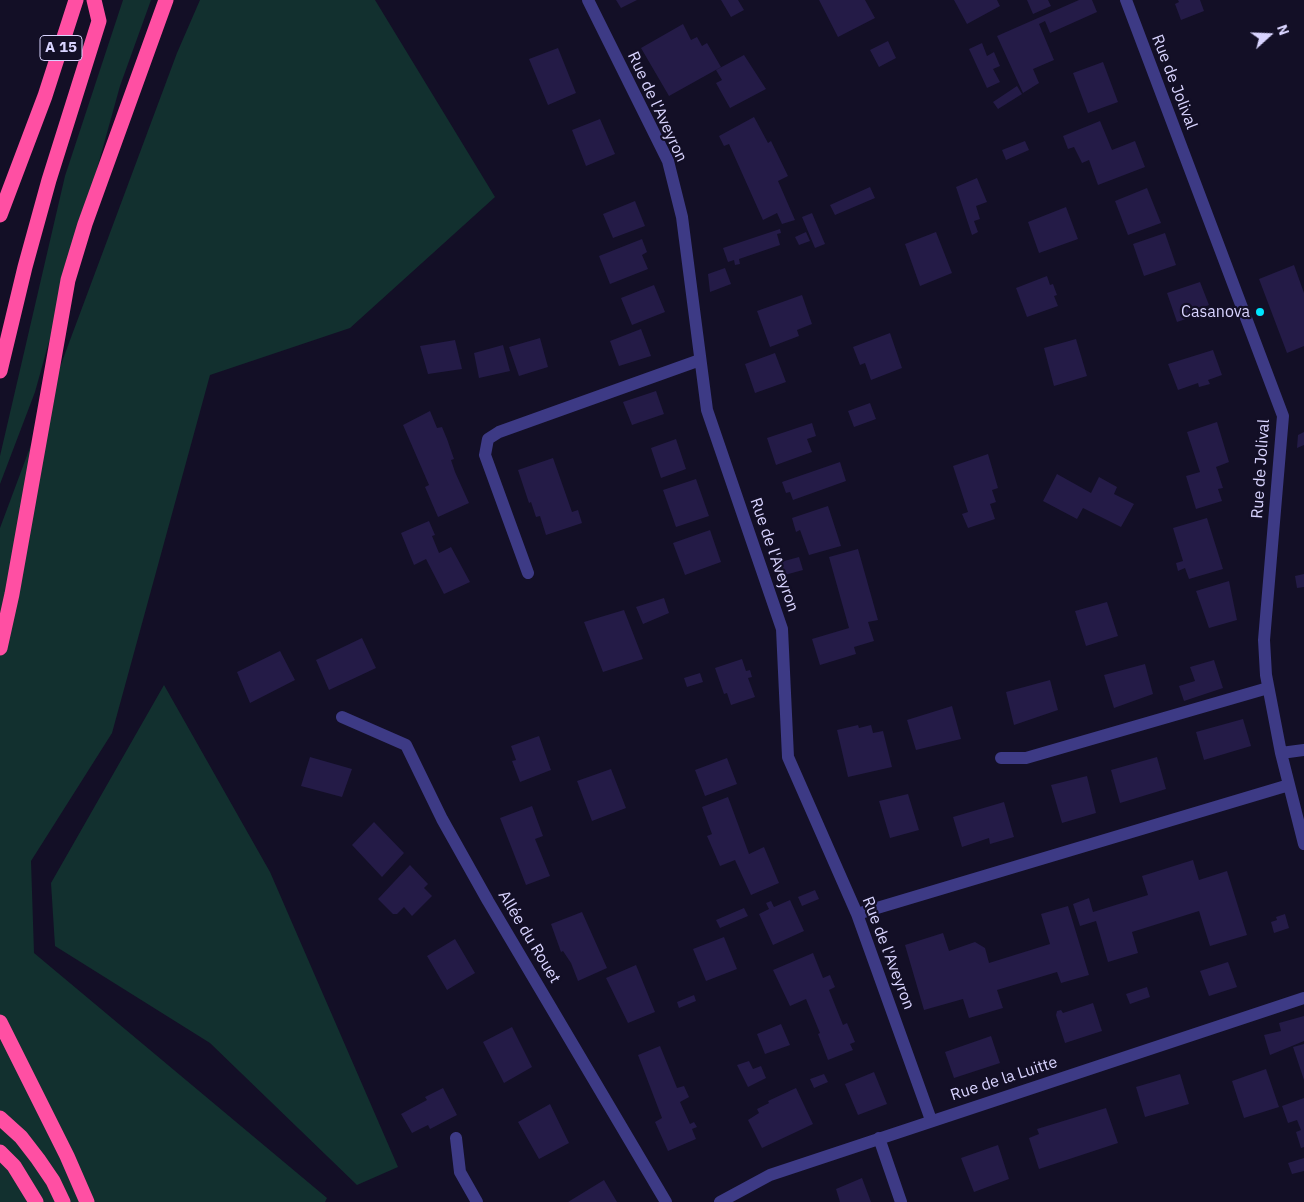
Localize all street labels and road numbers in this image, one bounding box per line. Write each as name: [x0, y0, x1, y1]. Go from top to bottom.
street label: Rue de Jolival: [1147, 32, 1201, 132]
road number: A 15: [40, 36, 82, 60]
street label: Rue de l'Aveyron: [623, 49, 691, 165]
street label: Rue de Jolival: [1248, 419, 1274, 519]
street label: Rue de l'Aveyron: [745, 495, 803, 615]
street label: Allée du Rouet: [494, 887, 564, 987]
street label: Rue de l'Aveyron: [858, 894, 918, 1012]
street label: Rue de la Luitte: [948, 1053, 1060, 1105]

